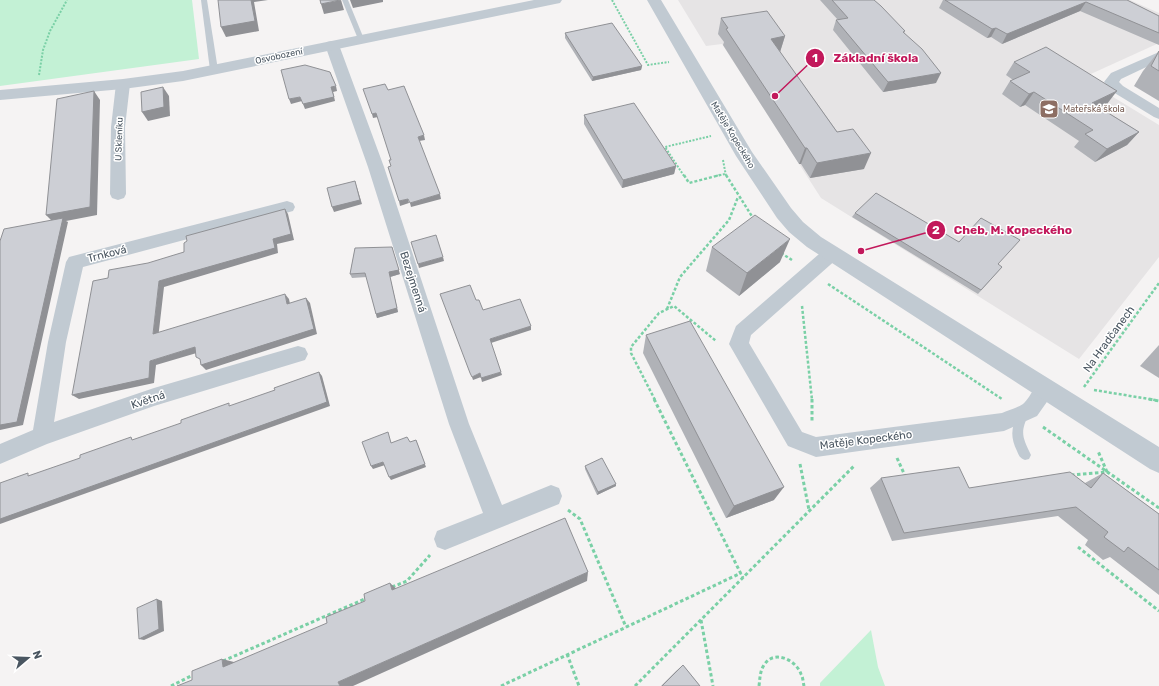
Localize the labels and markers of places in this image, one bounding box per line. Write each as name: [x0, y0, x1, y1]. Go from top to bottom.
callout: Základní škola: [805, 46, 926, 70]
school or university icon: Mateřská škola: [1038, 98, 1060, 120]
place label: Mateřská škola: [1063, 104, 1125, 114]
callout: Cheb, M. Kopeckého: [926, 218, 1080, 242]

